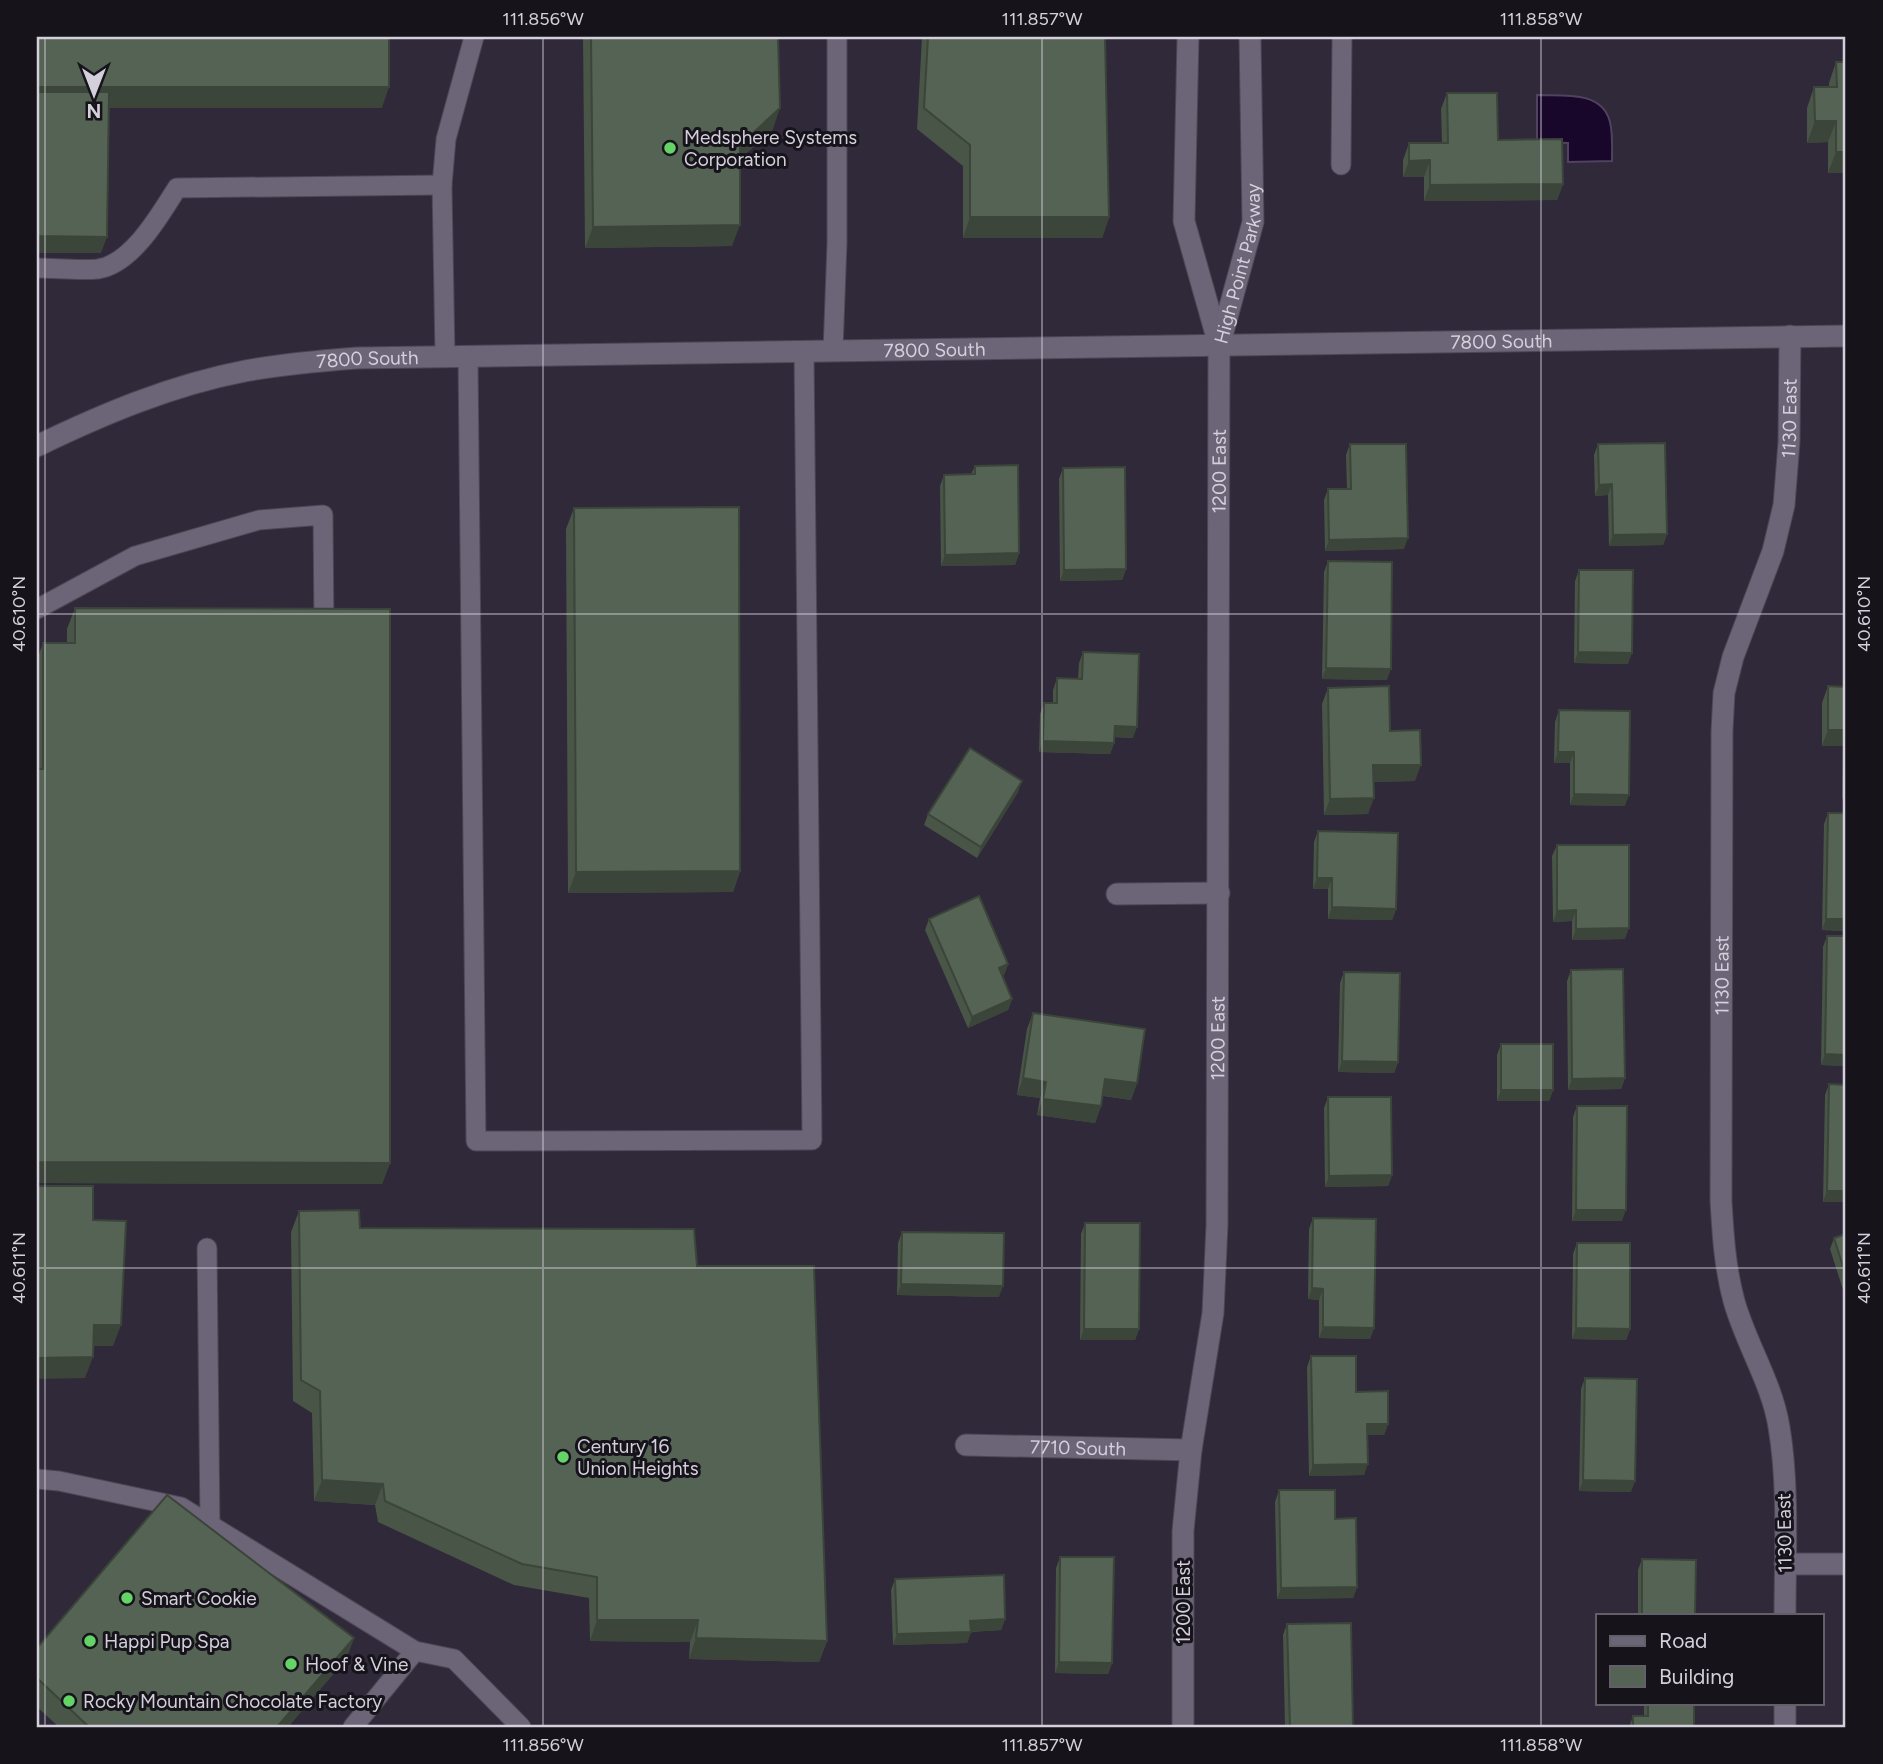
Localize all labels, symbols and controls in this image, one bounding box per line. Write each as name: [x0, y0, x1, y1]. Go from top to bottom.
text: 111.856°W: [502, 8, 584, 30]
text: 111.857°W: [1001, 8, 1083, 30]
text: 111.858°W: [1500, 8, 1583, 30]
north arrow: [60, 60, 130, 130]
text: N: [87, 99, 101, 122]
place label: Medsphere Systems Corporation: [684, 126, 857, 171]
marker: Medsphere Systems Corporation: [662, 140, 678, 156]
street label: High Point Parkway: [1209, 183, 1266, 346]
street label: 7800 South: [1450, 329, 1553, 354]
street label: 7800 South: [883, 338, 986, 362]
street label: 7800 South: [315, 346, 419, 373]
street label: 1130 East: [1777, 378, 1802, 459]
street label: 1200 East: [1208, 429, 1231, 514]
text: 40.610°N: [8, 576, 30, 652]
text: 40.610°N: [1853, 576, 1875, 652]
street label: 1130 East: [1710, 935, 1734, 1015]
street label: 1200 East: [1206, 996, 1230, 1081]
text: 40.611°N: [8, 1232, 30, 1304]
text: 40.611°N: [1853, 1232, 1875, 1304]
place label: Century 16 Union Heights: [577, 1435, 699, 1480]
street label: 7710 South: [1030, 1435, 1126, 1461]
marker: Century 16 Union Heights: [555, 1449, 571, 1465]
street label: 1130 East: [1772, 1493, 1797, 1573]
street label: 1200 East: [1172, 1560, 1195, 1644]
place label: Smart Cookie: [141, 1587, 257, 1610]
marker: Smart Cookie: [119, 1590, 135, 1606]
legend: [1596, 1614, 1824, 1704]
text: Road: [1659, 1628, 1707, 1653]
place label: Happi Pup Spa: [104, 1630, 230, 1653]
marker: Happi Pup Spa: [82, 1633, 98, 1649]
place label: Hoof & Vine: [305, 1653, 409, 1676]
marker: Hoof & Vine: [283, 1656, 299, 1672]
text: Building: [1659, 1664, 1734, 1689]
place label: Rocky Mountain Chocolate Factory: [83, 1690, 382, 1713]
marker: Rocky Mountain Chocolate Factory: [61, 1693, 77, 1709]
text: 111.856°W: [502, 1734, 584, 1756]
text: 111.857°W: [1001, 1734, 1083, 1756]
text: 111.858°W: [1500, 1734, 1583, 1756]

